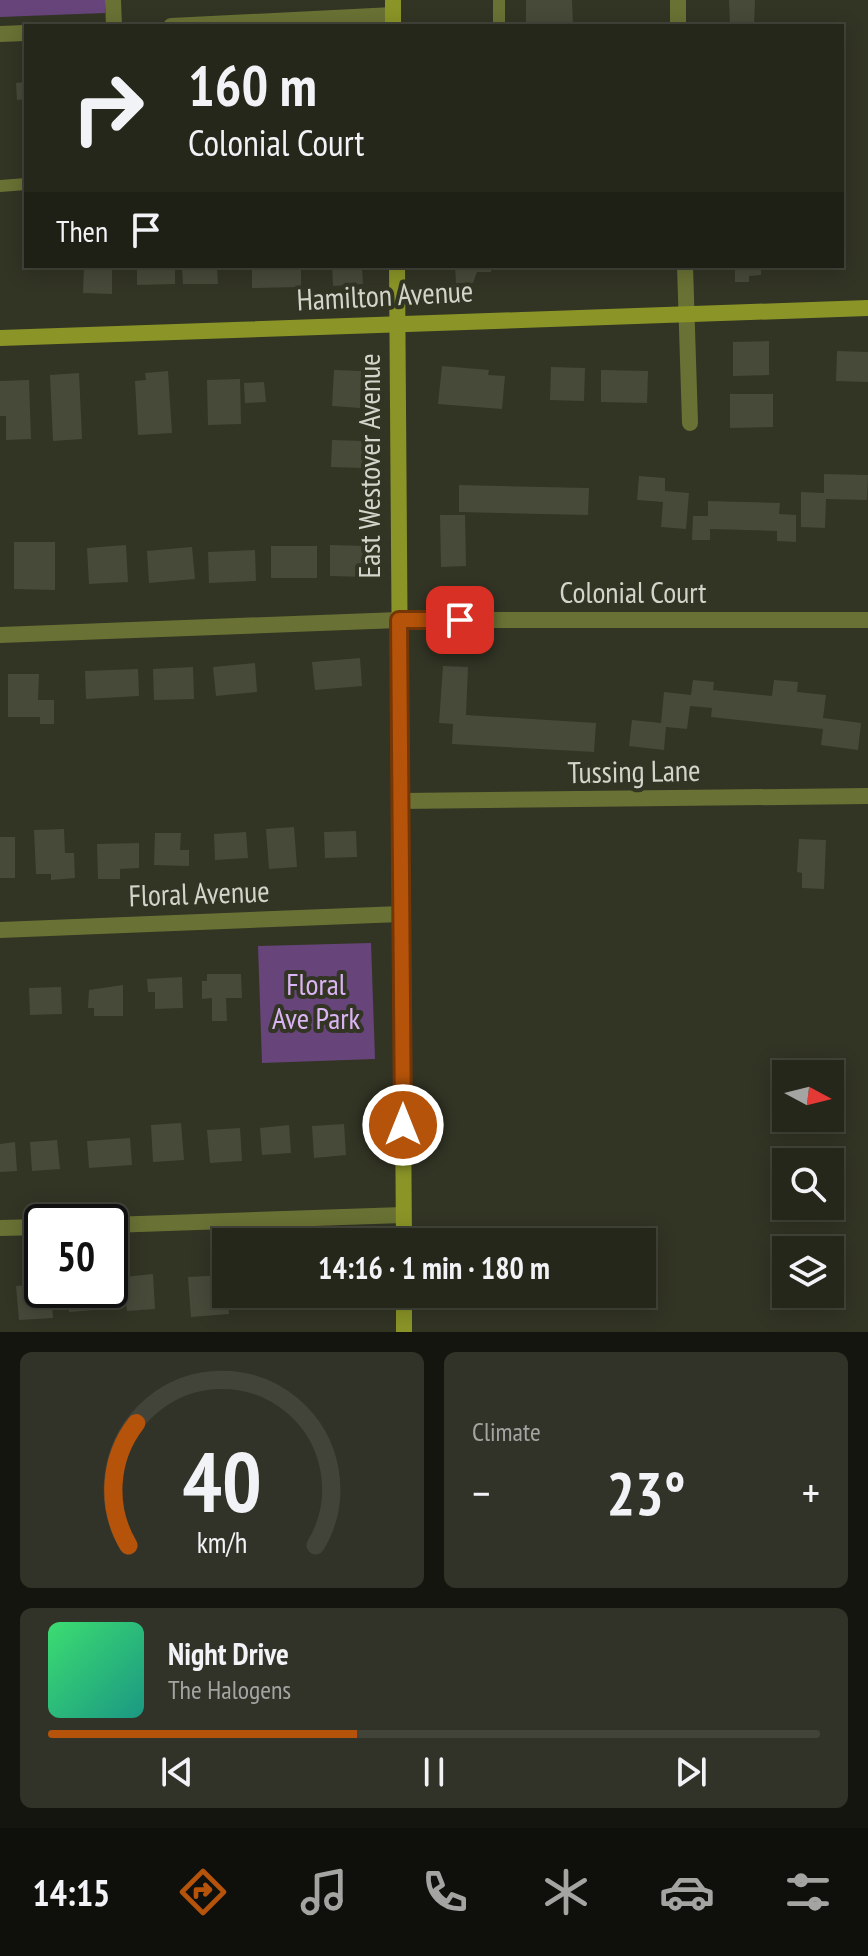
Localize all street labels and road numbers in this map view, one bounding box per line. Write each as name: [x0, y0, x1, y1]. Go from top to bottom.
street label: Hamilton Avenue: [296, 270, 474, 319]
street label: East Westover Avenue: [349, 353, 388, 579]
street label: Colonial Court: [560, 572, 707, 611]
street label: Tussing Lane: [567, 750, 701, 791]
street label: Floral Avenue: [128, 871, 270, 914]

